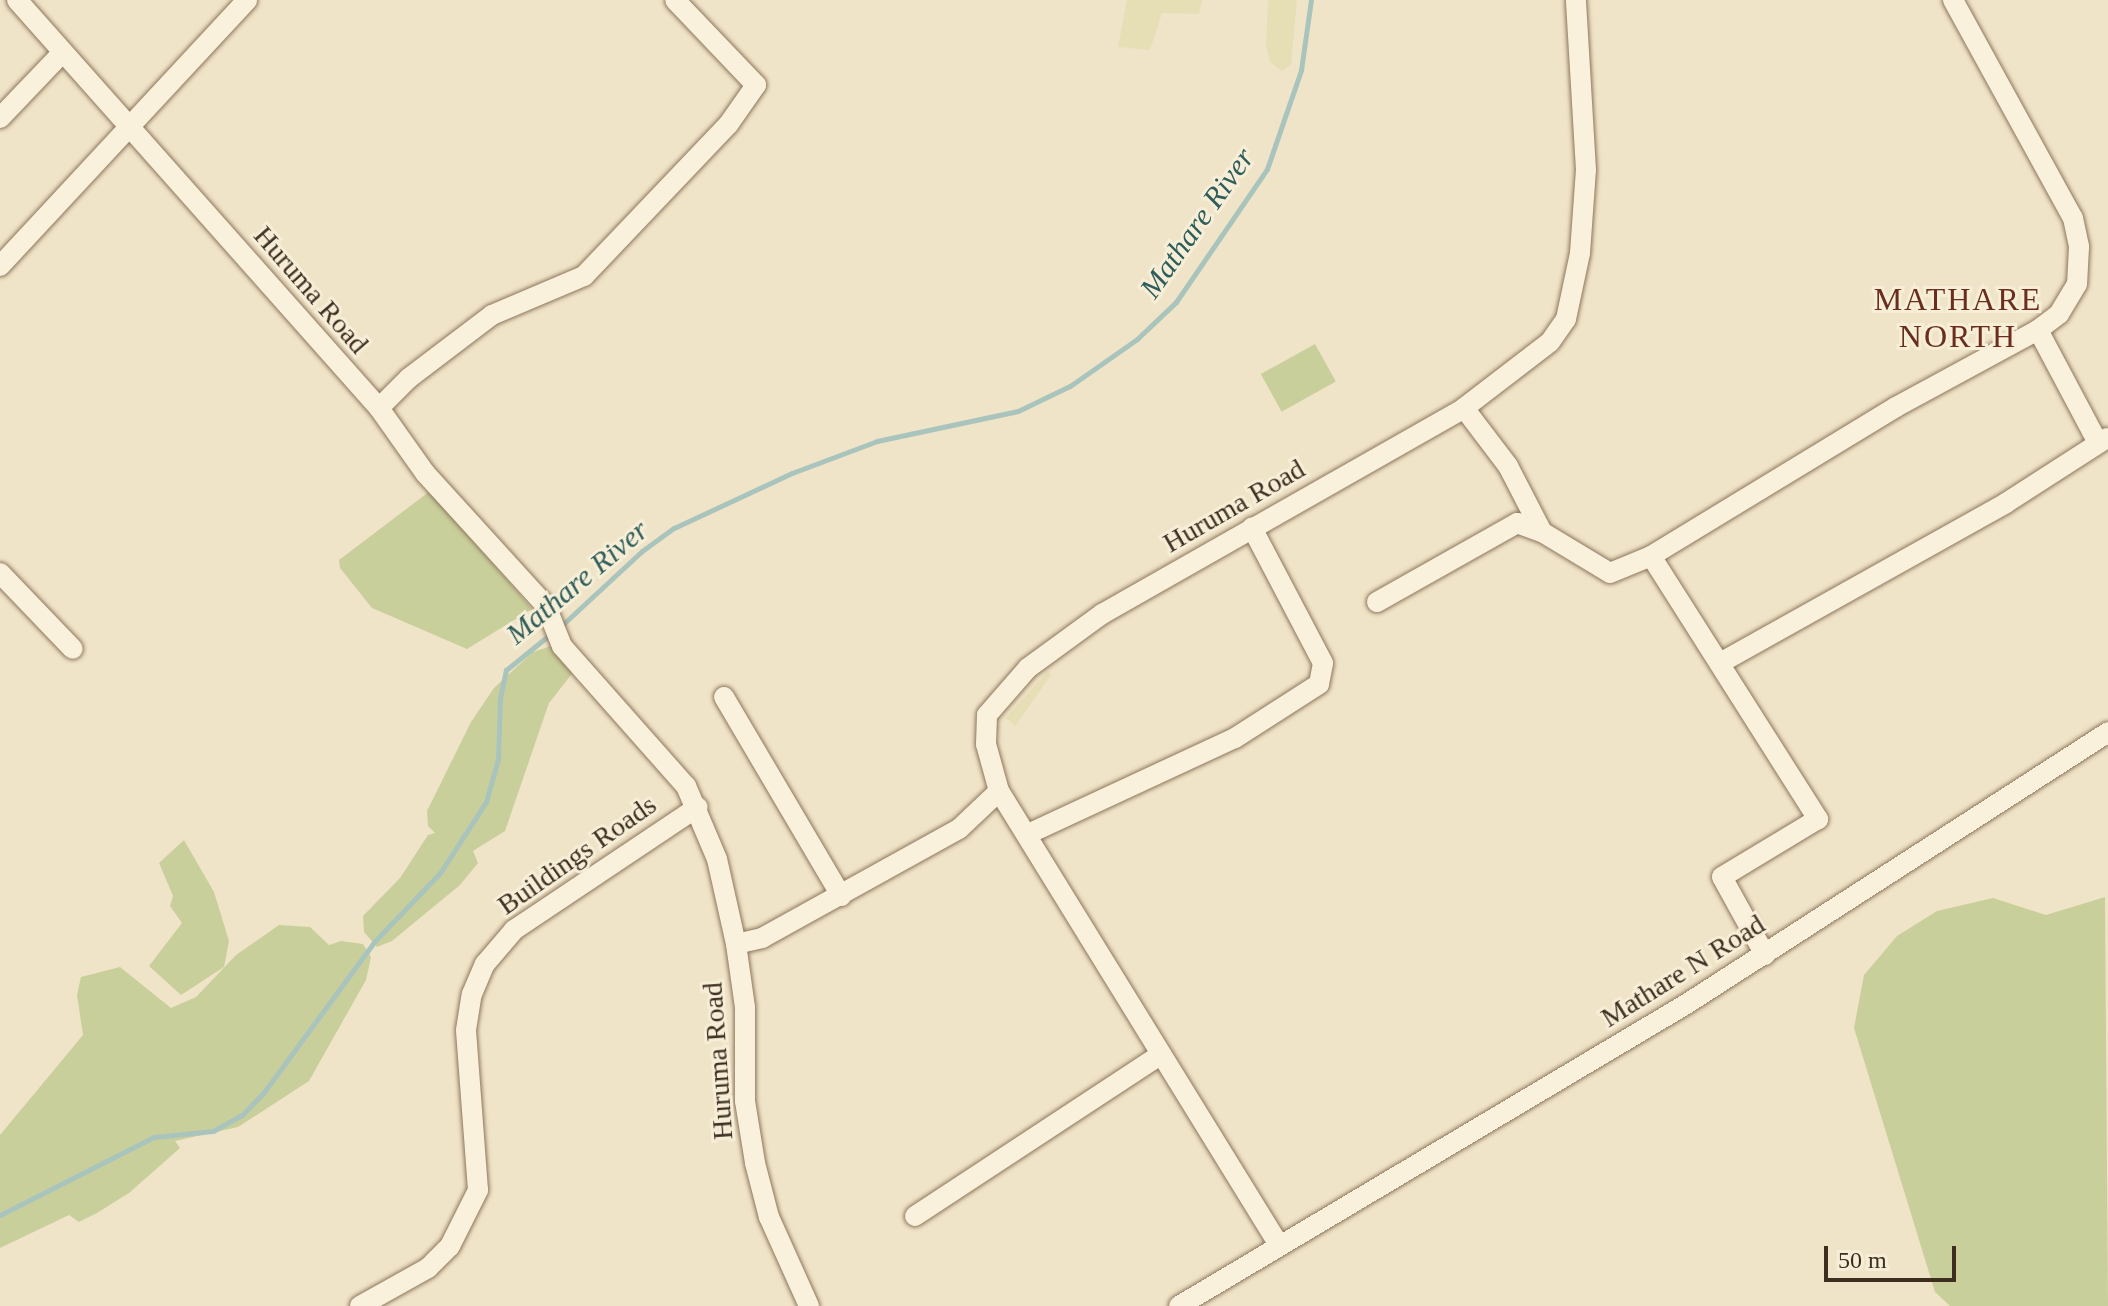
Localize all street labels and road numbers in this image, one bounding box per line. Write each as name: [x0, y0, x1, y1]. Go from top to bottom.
street label: Huruma Road: [247, 219, 375, 361]
street label: Huruma Road: [1157, 452, 1311, 560]
street label: Buildings Roads: [491, 788, 663, 922]
street label: Mathare N Road: [1595, 907, 1771, 1035]
street label: Huruma Road: [696, 981, 740, 1141]

